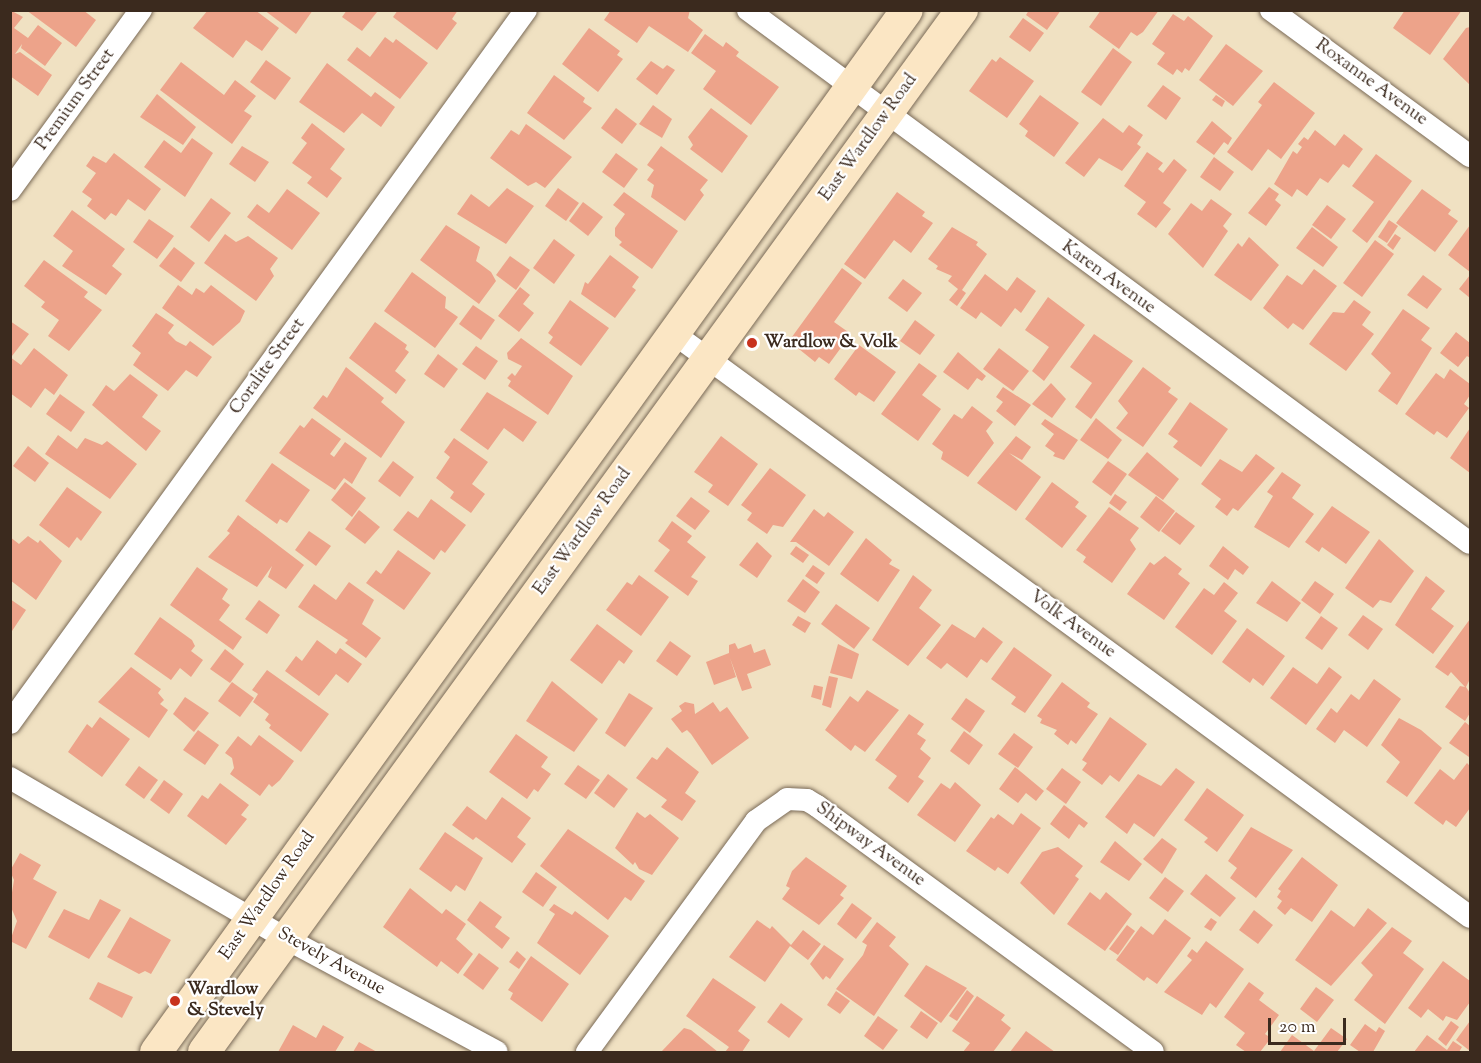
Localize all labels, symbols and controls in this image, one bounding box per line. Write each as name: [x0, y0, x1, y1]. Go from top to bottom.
street label: Roxanne Avenue: [1311, 35, 1431, 131]
street label: Premium Street: [32, 45, 120, 155]
street label: East Wardlow Road: [816, 70, 922, 206]
street label: Karen Avenue: [1057, 237, 1159, 319]
street label: Coralite Street: [226, 315, 310, 419]
place label: Wardlow & Volk: [764, 332, 898, 354]
marker: Wardlow & Volk: [745, 336, 759, 350]
street label: East Wardlow Road: [530, 464, 636, 600]
street label: Volk Avenue: [1025, 586, 1119, 664]
street label: Shipway Avenue: [811, 798, 929, 892]
street label: East Wardlow Road: [216, 828, 320, 964]
street label: Stevely Avenue: [273, 923, 389, 1001]
place label: Wardlow & Stevely: [187, 980, 264, 1022]
marker: Wardlow & Stevely: [168, 994, 182, 1008]
scale bar: [1271, 1006, 1349, 1044]
text: 20 m: [1279, 1015, 1316, 1041]

